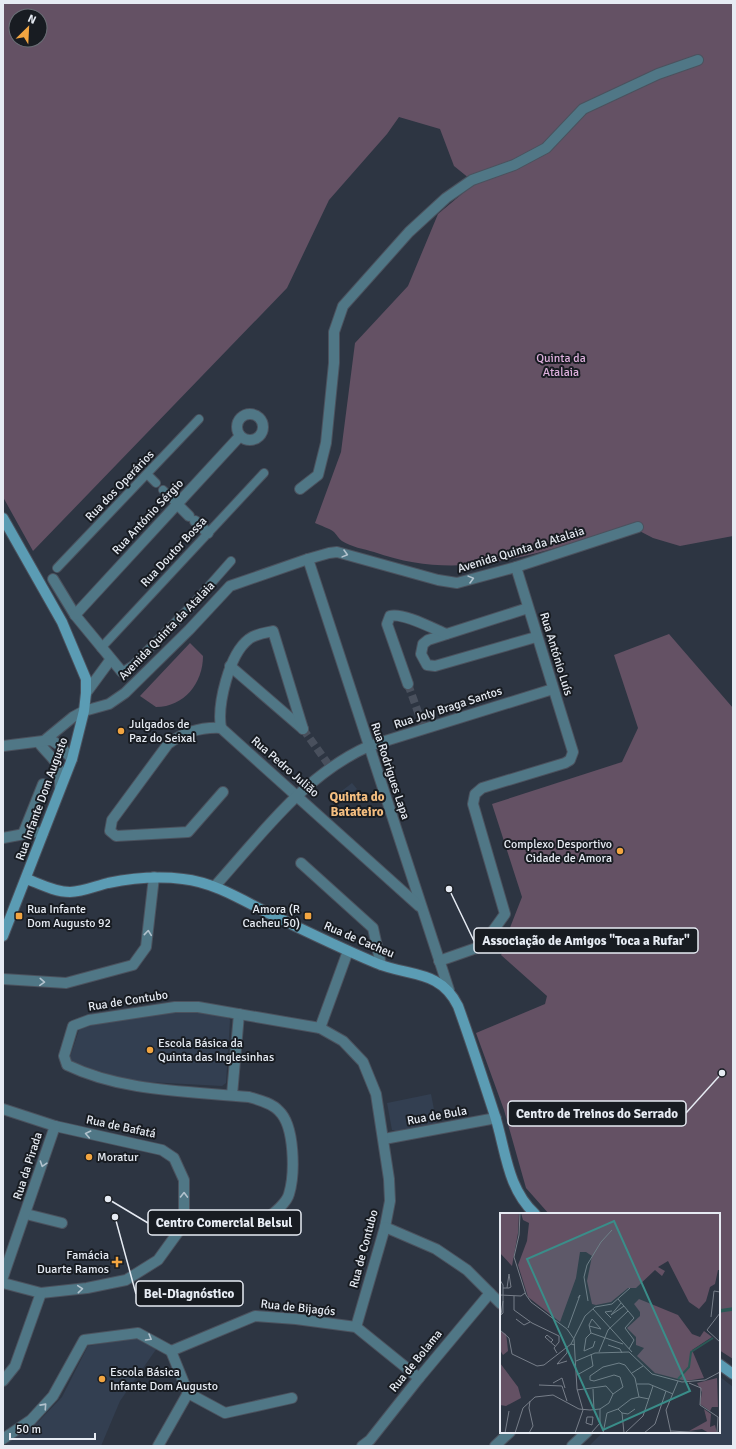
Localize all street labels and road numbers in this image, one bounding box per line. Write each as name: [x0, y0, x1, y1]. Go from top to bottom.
street label: Rua dos Operários: [82, 447, 158, 525]
street label: Rua António Sérgio: [109, 476, 187, 558]
street label: Rua Doutor Bossa: [138, 514, 210, 590]
street label: Avenida Quinta da Atalaia: [456, 524, 586, 576]
street label: Avenida Quinta da Atalaia: [116, 578, 218, 684]
street label: Rua António Luís: [536, 611, 576, 697]
street label: Rua Joly Braga Santos: [392, 683, 504, 733]
street label: Rua Rodrigues Lapa: [367, 721, 413, 821]
street label: Rua Pedro Julião: [248, 733, 322, 801]
street label: Rua Infante Dom Augusto: [13, 735, 71, 863]
street label: Rua de Cacheu: [321, 918, 397, 962]
street label: Rua de Contubo: [87, 987, 169, 1015]
street label: Rua de Bula: [406, 1103, 468, 1129]
street label: Rua de Bafatá: [85, 1112, 157, 1142]
street label: Rua da Pirada: [10, 1130, 46, 1202]
street label: Rua de Contubo: [346, 1208, 382, 1290]
street label: Rua de Bijagós: [260, 1297, 336, 1319]
street label: Rua de Bolama: [386, 1327, 446, 1395]

